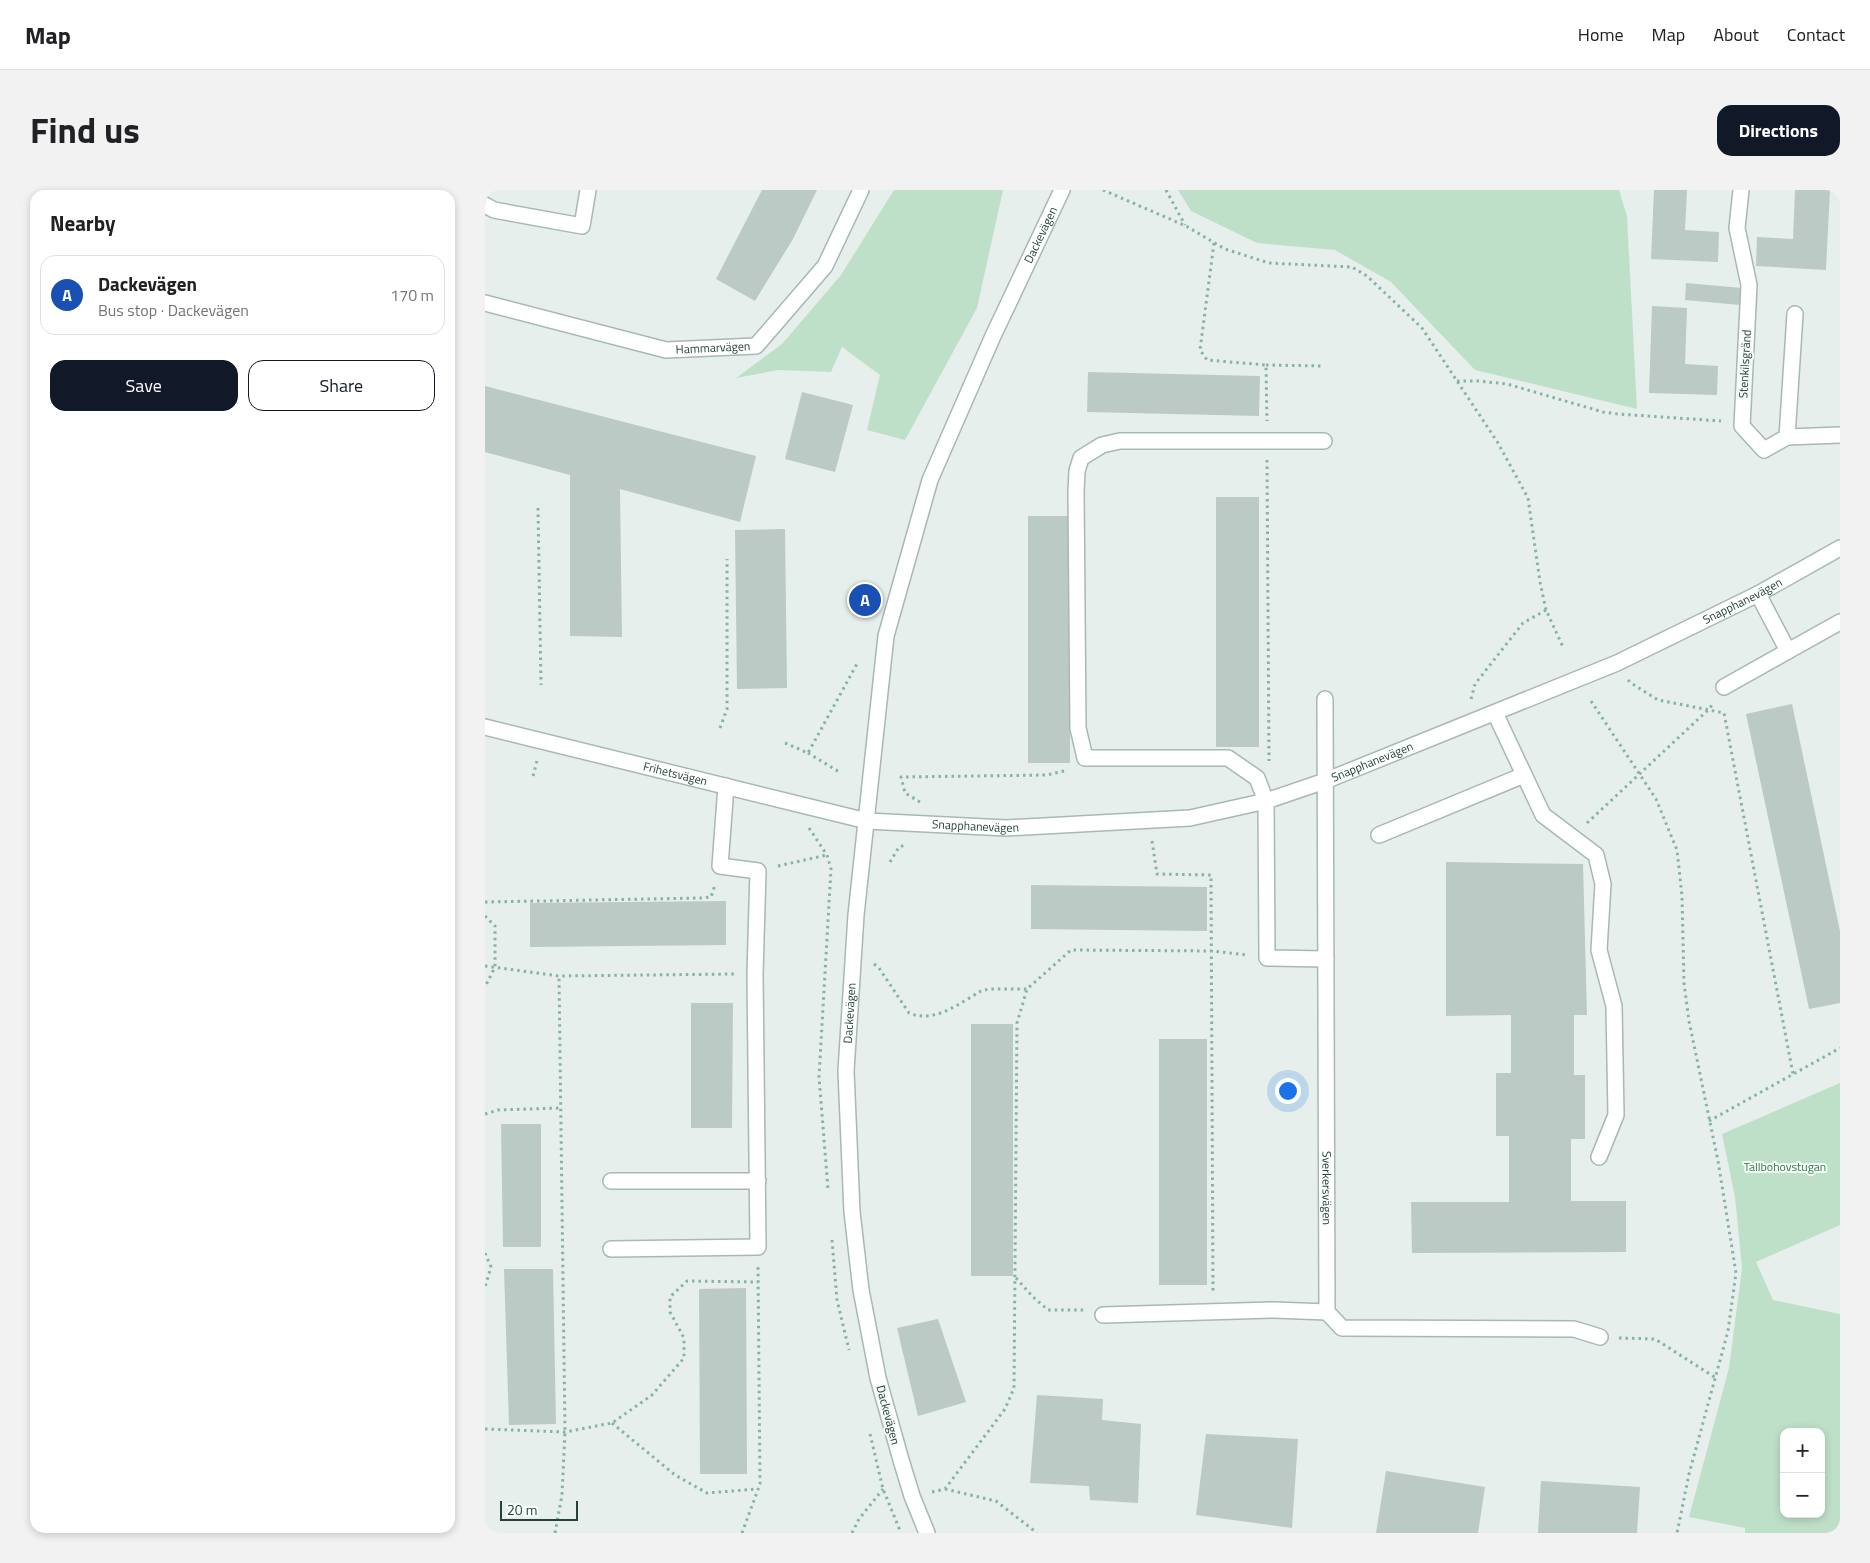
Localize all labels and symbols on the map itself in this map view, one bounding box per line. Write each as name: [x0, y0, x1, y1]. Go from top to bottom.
street label: Dackevägen: [1019, 203, 1062, 266]
street label: Stenkilsgränd: [1733, 329, 1756, 399]
street label: Hammarvägen: [675, 336, 751, 359]
street label: Snapphanevägen: [1699, 572, 1786, 629]
pin: A: [849, 581, 881, 619]
street label: Snapphanevägen: [1328, 736, 1416, 787]
street label: Frihetsvägen: [641, 756, 709, 790]
street label: Snapphanevägen: [932, 814, 1019, 837]
street label: Dackevägen: [838, 982, 861, 1044]
your location: [1275, 1078, 1301, 1104]
street label: Sverkersvägen: [1317, 1151, 1337, 1225]
park label: Tallbohovstugan: [1744, 1157, 1826, 1176]
street label: Dackevägen: [871, 1383, 906, 1447]
scale bar: [500, 1498, 577, 1521]

